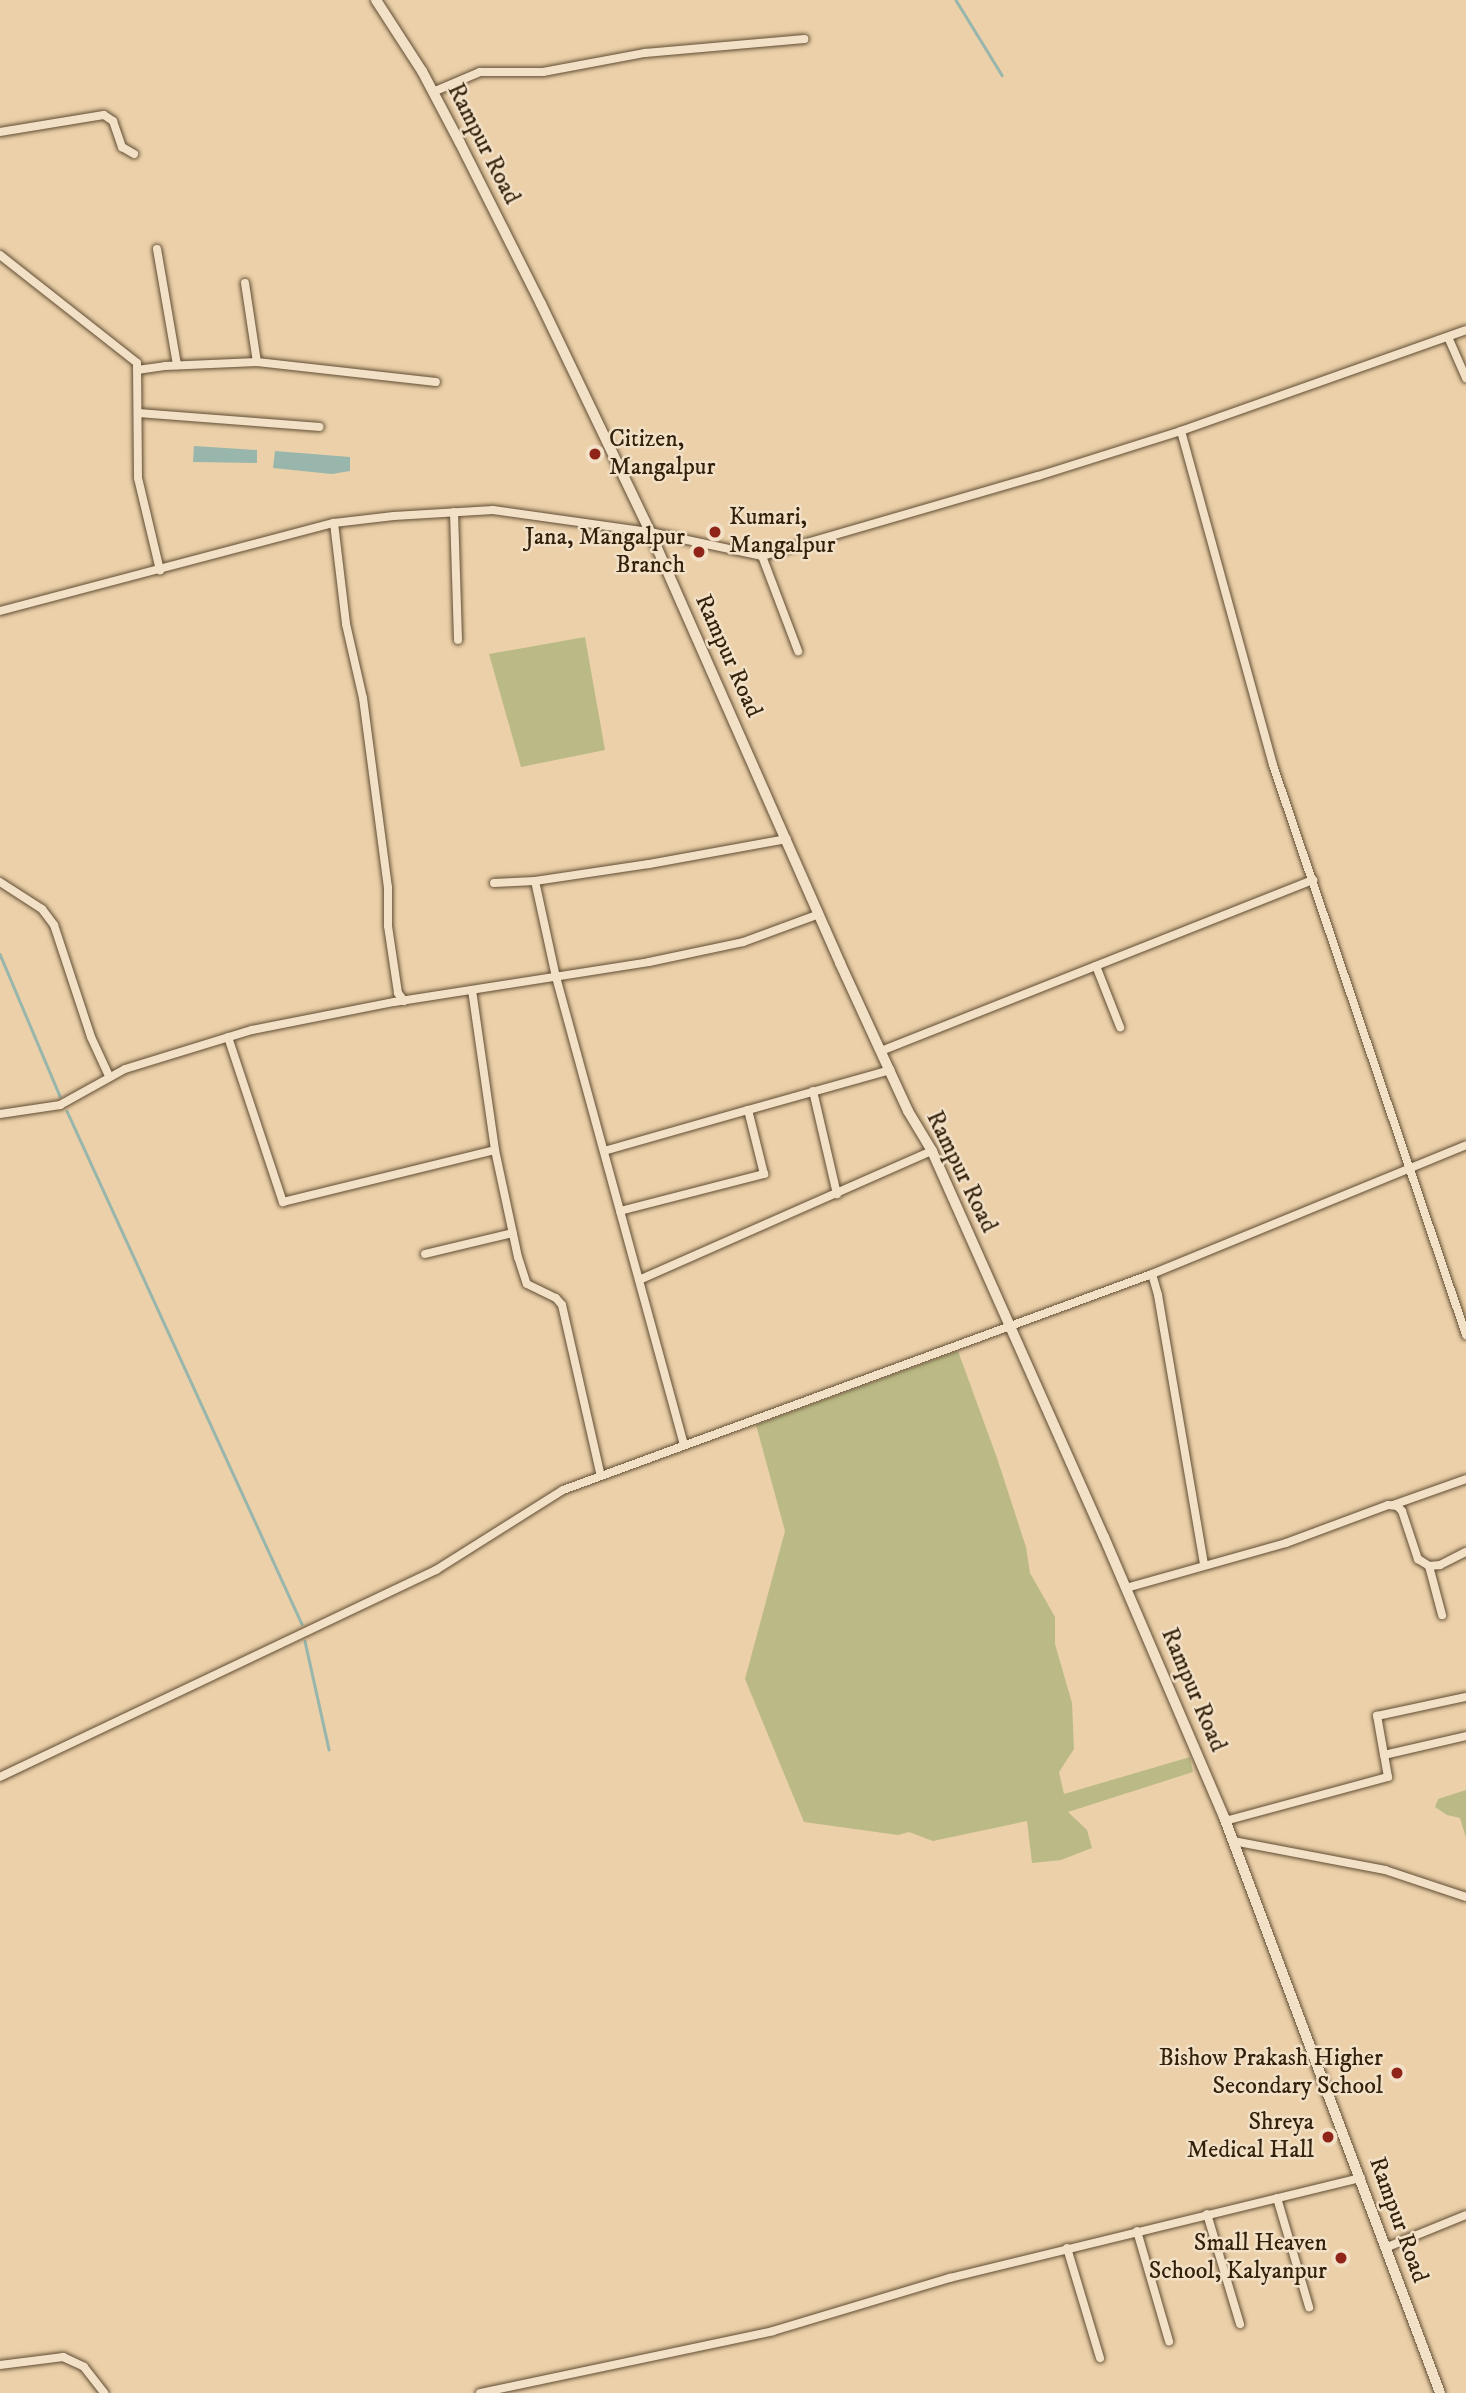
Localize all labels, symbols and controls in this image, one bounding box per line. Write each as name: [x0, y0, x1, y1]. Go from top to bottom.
street label: Rampur Road: [440, 79, 526, 209]
place label: Citizen, Mangalpur: [609, 426, 715, 482]
marker: Citizen, Mangalpur: [587, 446, 603, 462]
place label: Kumari, Mangalpur: [729, 504, 835, 560]
place label: Jana, Mangalpur Branch: [525, 524, 685, 580]
marker: Kumari, Mangalpur: [707, 524, 723, 540]
marker: Jana, Mangalpur Branch: [691, 544, 707, 560]
street label: Rampur Road: [688, 590, 768, 722]
street label: Rampur Road: [919, 1107, 1003, 1237]
street label: Rampur Road: [1154, 1624, 1232, 1756]
place label: Bishow Prakash Higher Secondary School: [1159, 2045, 1383, 2101]
marker: Bishow Prakash Higher Secondary School: [1389, 2065, 1405, 2081]
place label: Shreya Medical Hall: [1187, 2109, 1314, 2165]
marker: Shreya Medical Hall: [1320, 2129, 1336, 2145]
street label: Rampur Road: [1362, 2153, 1434, 2287]
place label: Small Heaven School, Kalyanpur: [1149, 2230, 1327, 2286]
marker: Small Heaven School, Kalyanpur: [1333, 2250, 1349, 2266]

